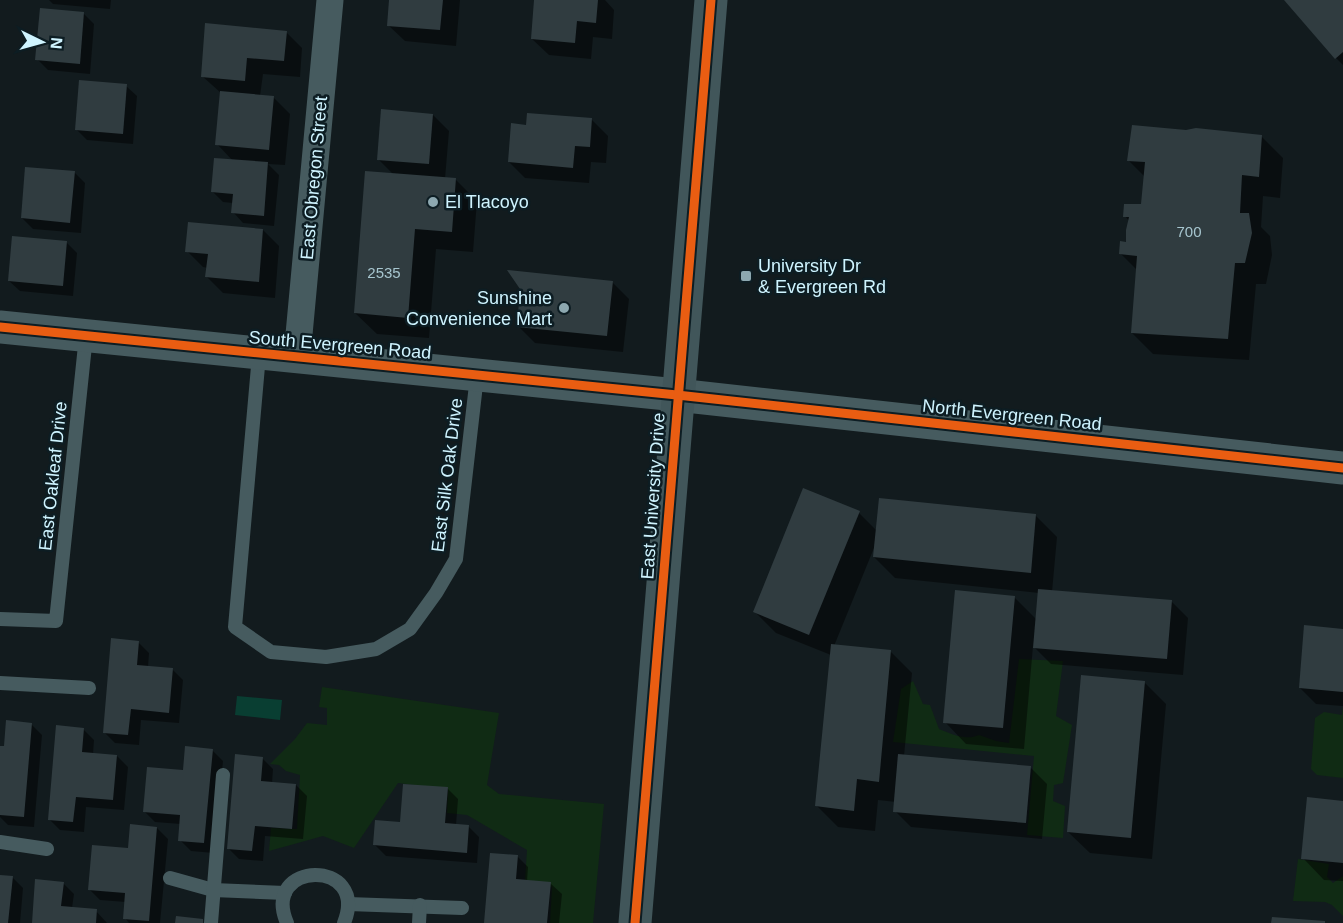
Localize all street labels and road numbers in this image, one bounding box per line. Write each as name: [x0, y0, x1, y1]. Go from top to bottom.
street label: East Obregon Street: [297, 95, 331, 261]
street label: South Evergreen Road: [248, 327, 432, 363]
street label: North Evergreen Road: [921, 396, 1103, 434]
street label: East Silk Oak Drive: [428, 397, 466, 553]
street label: East Oakleaf Drive: [35, 400, 71, 552]
street label: East University Drive: [637, 412, 669, 580]

